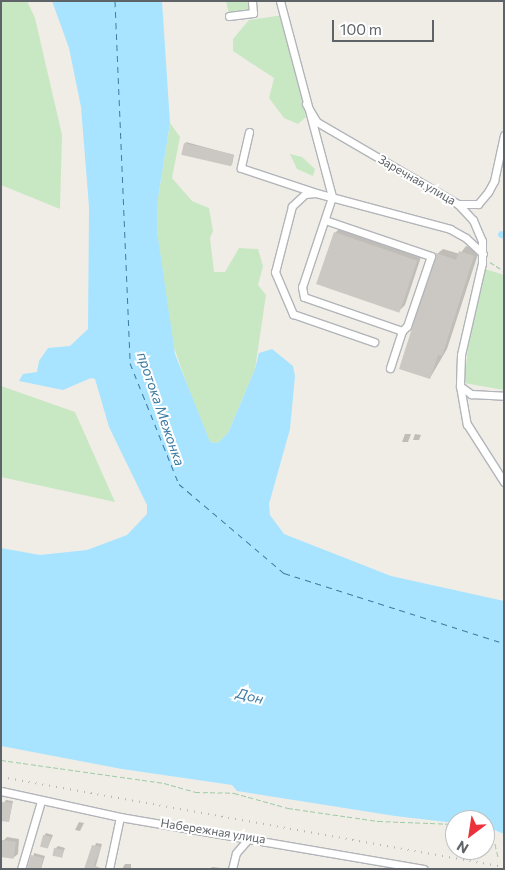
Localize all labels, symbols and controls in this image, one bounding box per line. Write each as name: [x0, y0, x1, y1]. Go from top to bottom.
scale bar: [335, 10, 438, 42]
text: 100 m: [340, 20, 382, 38]
street label: Заречная улица: [376, 152, 458, 208]
water label: протока Межонка: [134, 350, 188, 468]
water label: Дон: [235, 685, 265, 707]
north arrow: [445, 810, 495, 860]
street label: Набережная улица: [159, 816, 267, 846]
text: N: [454, 837, 471, 857]

